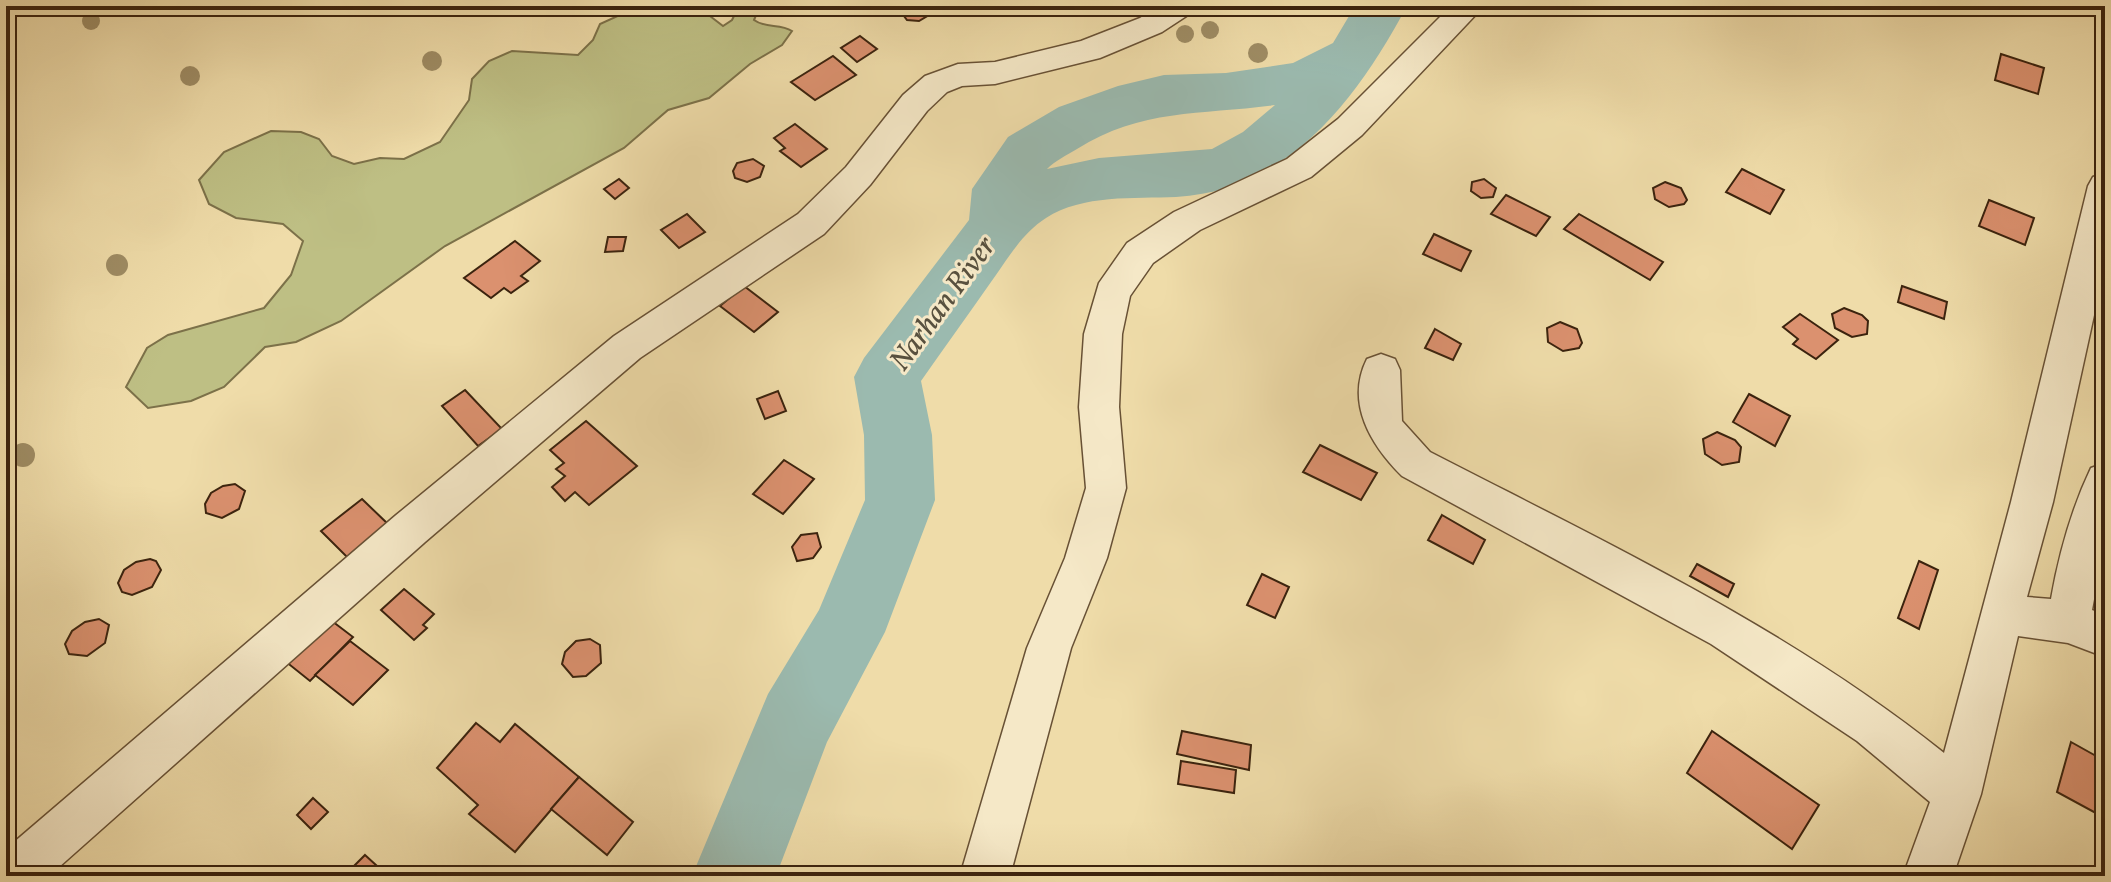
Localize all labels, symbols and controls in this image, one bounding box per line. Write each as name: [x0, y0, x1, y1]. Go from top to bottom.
water label: Narhan River: [880, 228, 1007, 380]

